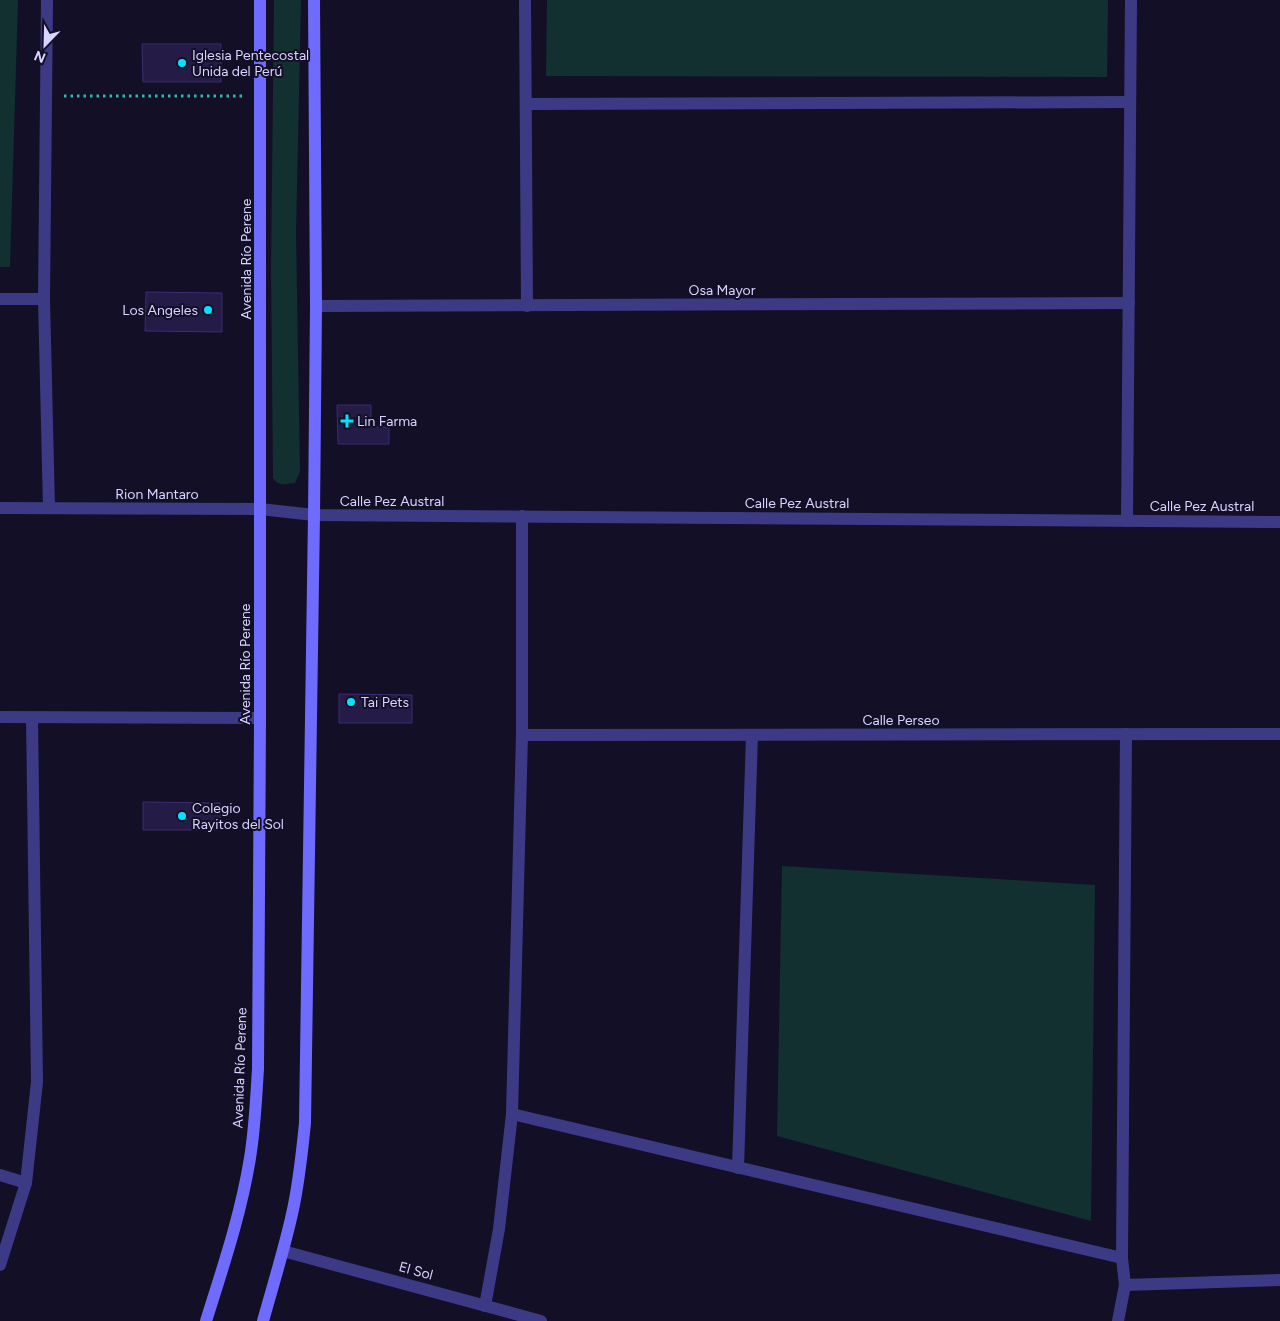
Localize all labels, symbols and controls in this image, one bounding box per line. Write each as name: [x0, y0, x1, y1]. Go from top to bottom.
north arrow: [20, 20, 70, 70]
text: N: [32, 47, 48, 66]
place label: Iglesia Pentecostal Unida del Perú: [192, 47, 309, 80]
marker: Iglesia Pentecostal Unida del Perú: [176, 57, 188, 69]
street label: Avenida Río Perene: [238, 198, 255, 319]
street label: Osa Mayor: [689, 282, 756, 299]
place label: Los Angeles: [122, 302, 198, 319]
marker: Los Angeles: [202, 304, 214, 316]
place label: Lin Farma: [357, 413, 417, 430]
marker: Lin Farma: [341, 415, 353, 427]
street label: Rion Mantaro: [115, 486, 199, 503]
street label: Calle Pez Austral: [340, 493, 444, 510]
street label: Calle Pez Austral: [745, 495, 849, 512]
street label: Calle Pez Austral: [1150, 498, 1254, 515]
street label: Avenida Río Perene: [237, 603, 254, 724]
place label: Tai Pets: [361, 694, 409, 711]
marker: Tai Pets: [345, 696, 357, 708]
street label: Calle Perseo: [862, 712, 940, 729]
place label: Colegio Rayitos del Sol: [192, 800, 284, 833]
marker: Colegio Rayitos del Sol: [176, 810, 188, 822]
street label: Avenida Río Perene: [229, 1007, 251, 1129]
street label: El Sol: [397, 1258, 435, 1284]

